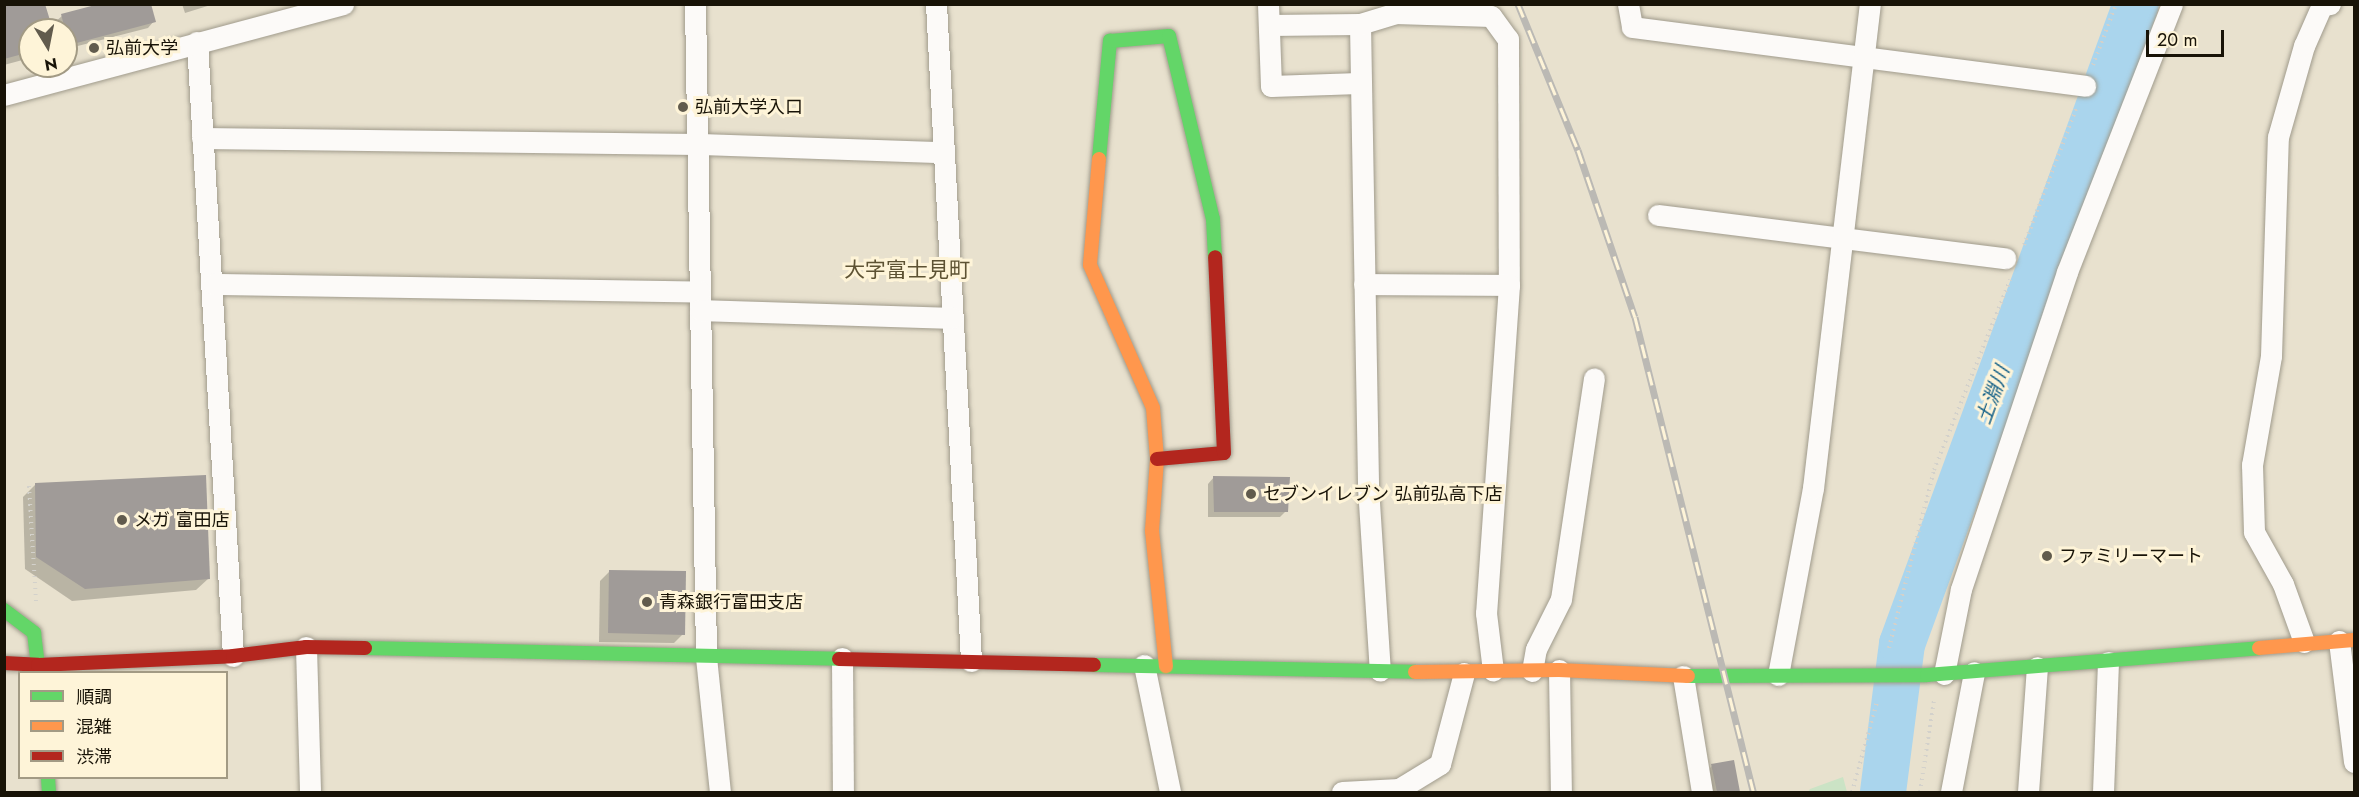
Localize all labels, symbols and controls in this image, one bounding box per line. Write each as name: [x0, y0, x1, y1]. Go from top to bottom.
north arrow: [18, 18, 78, 78]
scale bar: [2149, 18, 2227, 56]
text: 20 m: [2157, 27, 2197, 53]
place label: 弘前大学: [106, 37, 178, 59]
marker: 弘前大学: [87, 41, 101, 55]
text: N: [43, 52, 59, 77]
place label: 弘前大学入口: [695, 96, 803, 118]
marker: 弘前大学入口: [676, 100, 690, 114]
district label: 大字富士見町: [844, 257, 970, 283]
water label: 土淵川: [1971, 363, 2015, 427]
place label: セブンイレブン 弘前弘高下店: [1263, 483, 1502, 505]
marker: セブンイレブン 弘前弘高下店: [1244, 487, 1258, 501]
place label: メガ 富田店: [134, 509, 229, 531]
marker: メガ 富田店: [115, 513, 129, 527]
place label: ファミリーマート: [2059, 545, 2203, 567]
marker: ファミリーマート: [2040, 549, 2054, 563]
place label: 青森銀行富田支店: [659, 591, 803, 613]
marker: 青森銀行富田支店: [640, 595, 654, 609]
legend: [18, 671, 228, 779]
text: 順調: [76, 684, 112, 710]
text: 混雑: [76, 714, 112, 740]
text: 渋滞: [76, 744, 112, 770]

